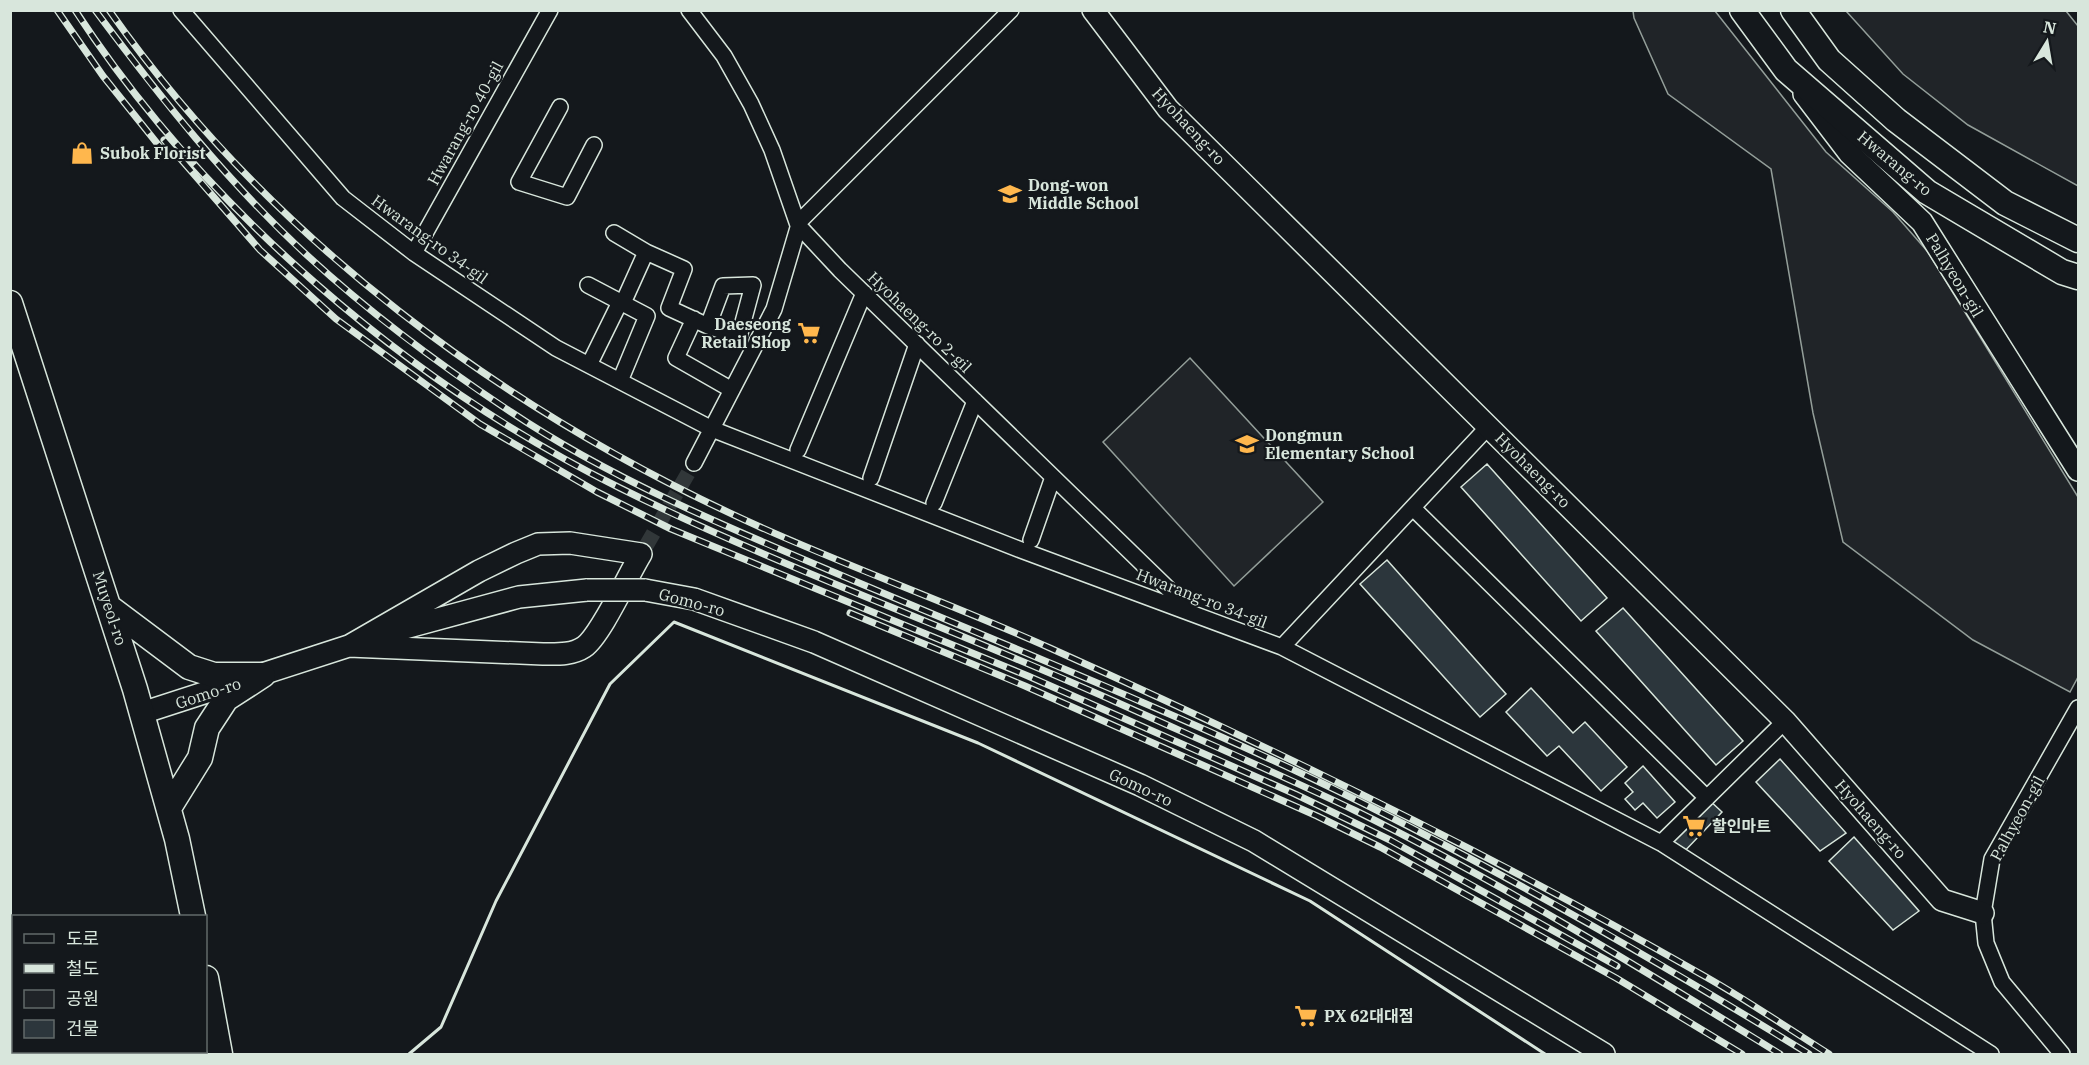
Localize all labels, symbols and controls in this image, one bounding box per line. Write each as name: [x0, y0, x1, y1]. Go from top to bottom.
north arrow: [2017, 12, 2077, 72]
text: N: [2042, 16, 2058, 38]
street label: Hwarang-ro 40-gil: [423, 57, 507, 189]
street label: Hyohaeng-ro: [1148, 83, 1230, 169]
street label: Hwarang-ro: [1854, 126, 1936, 200]
shop icon: Subok Florist: [69, 140, 95, 166]
place label: Subok Florist: [100, 143, 206, 163]
place label: Dong-won Middle School: [1028, 175, 1139, 213]
school or university icon: Dong-won Middle School: [997, 181, 1023, 207]
street label: Hwarang-ro 34-gil: [368, 190, 492, 288]
street label: Palhyeon-gil: [1922, 229, 1988, 321]
street label: Hyohaeng-ro 2-gil: [864, 267, 976, 377]
place label: Daeseong Retail Shop: [701, 314, 792, 352]
supermarket icon: Daeseong Retail Shop: [796, 320, 822, 346]
place label: Dongmun Elementary School: [1265, 425, 1414, 463]
street label: Hyohaeng-ro: [1491, 428, 1575, 512]
school or university icon: Dongmun Elementary School: [1234, 431, 1260, 457]
street label: Hwarang-ro 34-gil: [1134, 564, 1271, 632]
street label: Muyeol-ro: [89, 568, 131, 648]
street label: Gomo-ro: [657, 584, 727, 620]
street label: Gomo-ro: [173, 673, 243, 713]
street label: Gomo-ro: [1106, 764, 1176, 810]
street label: Palhyeon-gil: [1985, 772, 2049, 864]
street label: Hyohaeng-ro: [1831, 775, 1911, 863]
supermarket icon: 할인마트: [1681, 813, 1707, 839]
place label: 할인마트: [1712, 816, 1771, 836]
legend: [12, 915, 207, 1053]
text: 도로: [66, 927, 99, 950]
text: 철도: [66, 957, 99, 980]
text: 공원: [66, 987, 99, 1010]
supermarket icon: PX 62대대점: [1293, 1003, 1319, 1029]
place label: PX 62대대점: [1324, 1006, 1413, 1026]
text: 건물: [66, 1017, 99, 1040]

